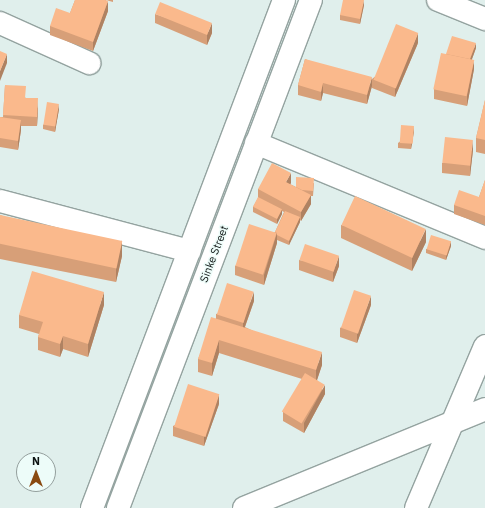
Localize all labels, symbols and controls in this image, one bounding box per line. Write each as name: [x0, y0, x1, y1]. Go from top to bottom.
street label: Sinke Street: [197, 224, 231, 284]
north arrow: [16, 452, 56, 492]
text: N: [32, 454, 40, 468]

